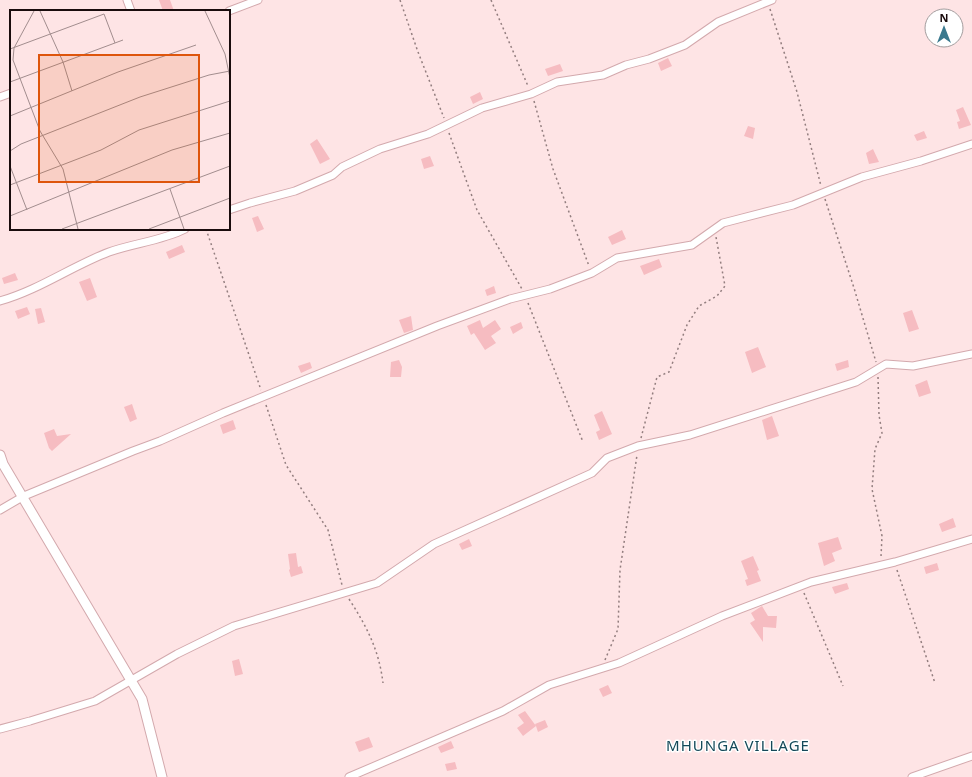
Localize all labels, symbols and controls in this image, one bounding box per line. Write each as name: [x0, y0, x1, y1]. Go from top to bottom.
north arrow: [924, 8, 964, 48]
inset map: [10, 10, 230, 230]
text: N: [940, 10, 948, 25]
district label: MHUNGA VILLAGE: [666, 735, 810, 755]

